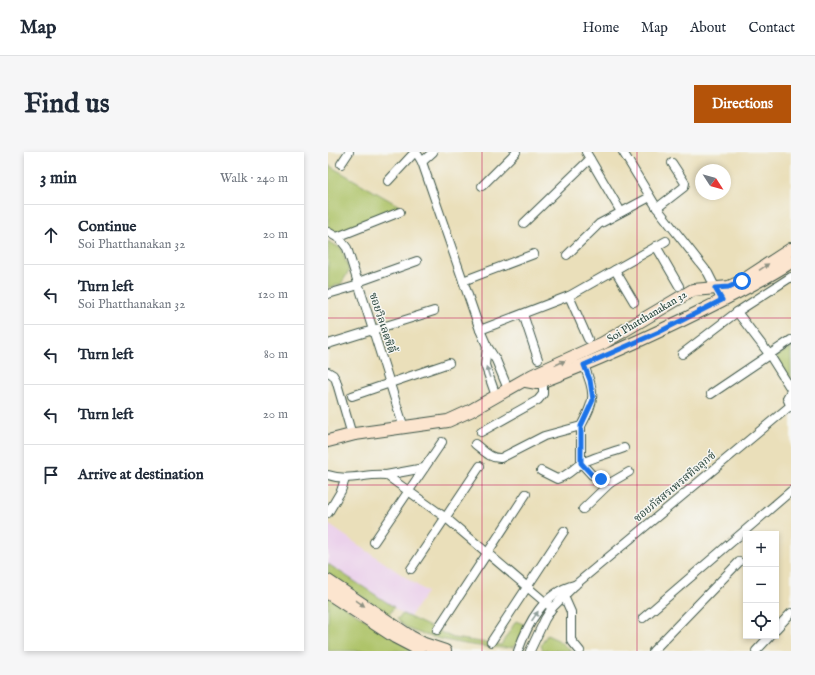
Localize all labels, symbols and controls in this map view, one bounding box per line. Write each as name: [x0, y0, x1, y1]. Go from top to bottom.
text: Map: [20, 16, 56, 40]
text: Home: [583, 19, 619, 37]
text: Map: [641, 19, 668, 37]
text: About: [690, 19, 726, 37]
text: Contact: [748, 19, 795, 37]
button: Directions: [694, 85, 791, 123]
text: Find us: [24, 87, 110, 122]
north arrow: [695, 164, 731, 200]
text: 3 min: [40, 168, 77, 189]
text: Walk · 240 m: [220, 170, 288, 187]
text: Continue: [78, 217, 136, 236]
icon: ahead: [40, 224, 62, 246]
text: 20 m: [263, 226, 288, 243]
text: Soi Phatthanakan 32: [78, 236, 185, 253]
one-way arrow: [758, 263, 769, 271]
route start: [733, 272, 751, 290]
text: Turn left: [78, 277, 134, 296]
icon: left: [40, 284, 62, 306]
text: 120 m: [258, 286, 288, 303]
street label: Soi Phatthanakan 32: [604, 288, 690, 346]
street label: ซอยวิลเลตซิตี้: [366, 290, 401, 356]
text: Soi Phatthanakan 32: [78, 296, 185, 313]
icon: left: [40, 344, 62, 366]
text: Turn left: [78, 345, 134, 364]
text: 80 m: [264, 346, 288, 363]
one-way arrow: [555, 360, 567, 366]
one-way arrow: [484, 365, 490, 377]
icon: left: [40, 404, 62, 426]
text: Turn left: [78, 405, 134, 424]
text: 20 m: [263, 406, 288, 423]
street label: ซอยภัสสรเพรสทีจลุกซ์: [631, 448, 719, 525]
icon: arrive: [40, 464, 62, 486]
text: Arrive at destination: [78, 465, 204, 484]
route end: [592, 470, 610, 488]
map controls: [743, 531, 779, 639]
button: +: [743, 531, 779, 567]
button: −: [743, 567, 779, 603]
one-way arrow: [355, 599, 366, 607]
button: locate: [743, 603, 779, 639]
one-way arrow: [531, 611, 539, 621]

